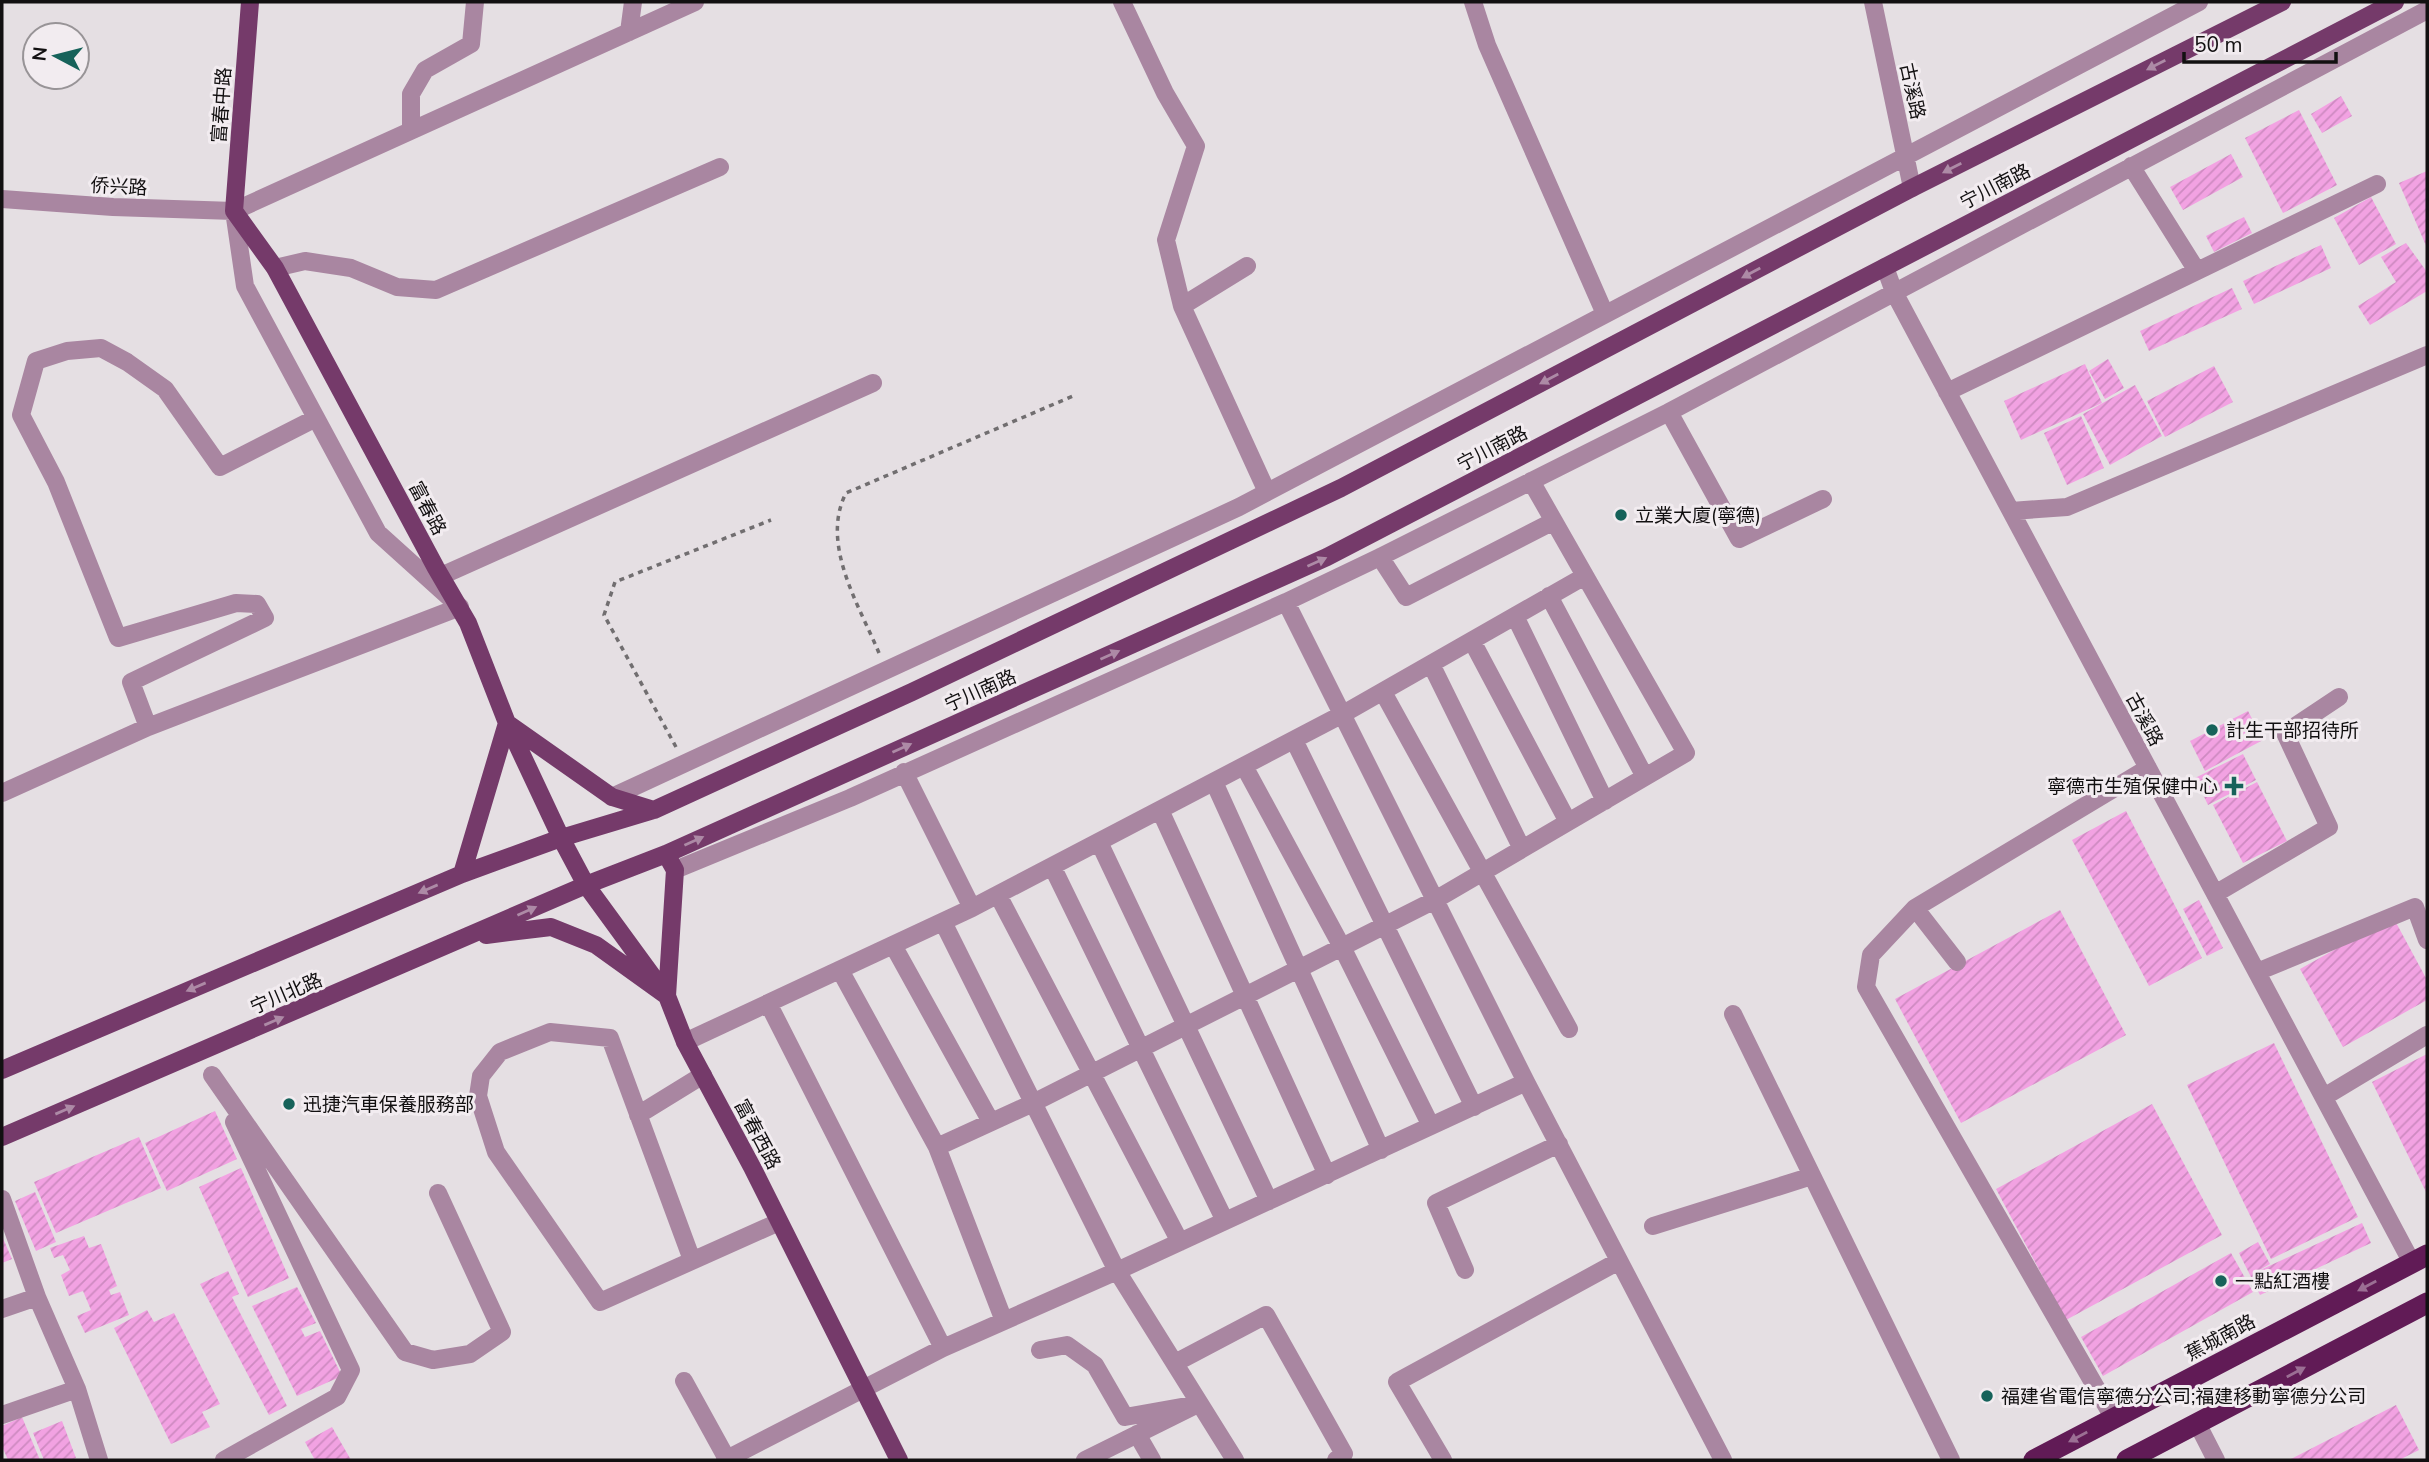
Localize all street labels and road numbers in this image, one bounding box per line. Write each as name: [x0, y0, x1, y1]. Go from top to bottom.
street label: 古溪路: [1893, 61, 1931, 122]
street label: 富春中路: [206, 66, 238, 144]
street label: 宁川南路: [1956, 158, 2035, 216]
street label: 侨兴路: [90, 173, 148, 201]
street label: 宁川南路: [1453, 420, 1532, 478]
street label: 富春路: [402, 477, 452, 540]
street label: 宁川南路: [940, 664, 1020, 718]
street label: 古溪路: [2119, 688, 2169, 751]
street label: 宁川北路: [246, 967, 326, 1021]
street label: 富春西路: [728, 1095, 786, 1174]
street label: 蕉城南路: [2181, 1309, 2260, 1367]

